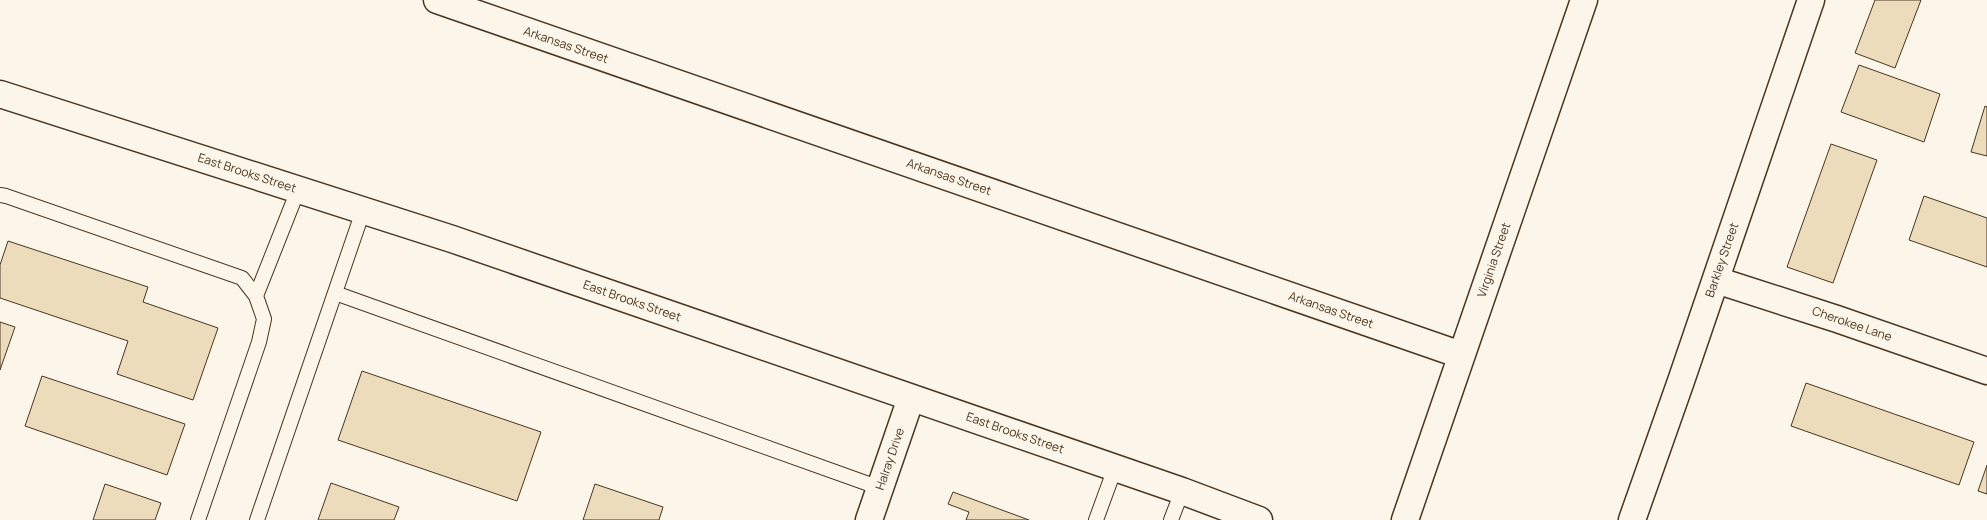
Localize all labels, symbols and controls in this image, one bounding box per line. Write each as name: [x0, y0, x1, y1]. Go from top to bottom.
street label: Arkansas Street: [522, 22, 611, 67]
street label: East Brooks Street: [196, 149, 299, 197]
street label: Arkansas Street: [905, 154, 994, 199]
street label: Virginia Street: [1473, 220, 1514, 300]
street label: Barkley Street: [1701, 220, 1742, 299]
street label: East Brooks Street: [581, 276, 684, 325]
street label: Arkansas Street: [1287, 287, 1376, 332]
street label: Cherokee Lane: [1810, 302, 1894, 345]
street label: East Brooks Street: [964, 408, 1067, 457]
street label: Halray Drive: [871, 425, 908, 492]

